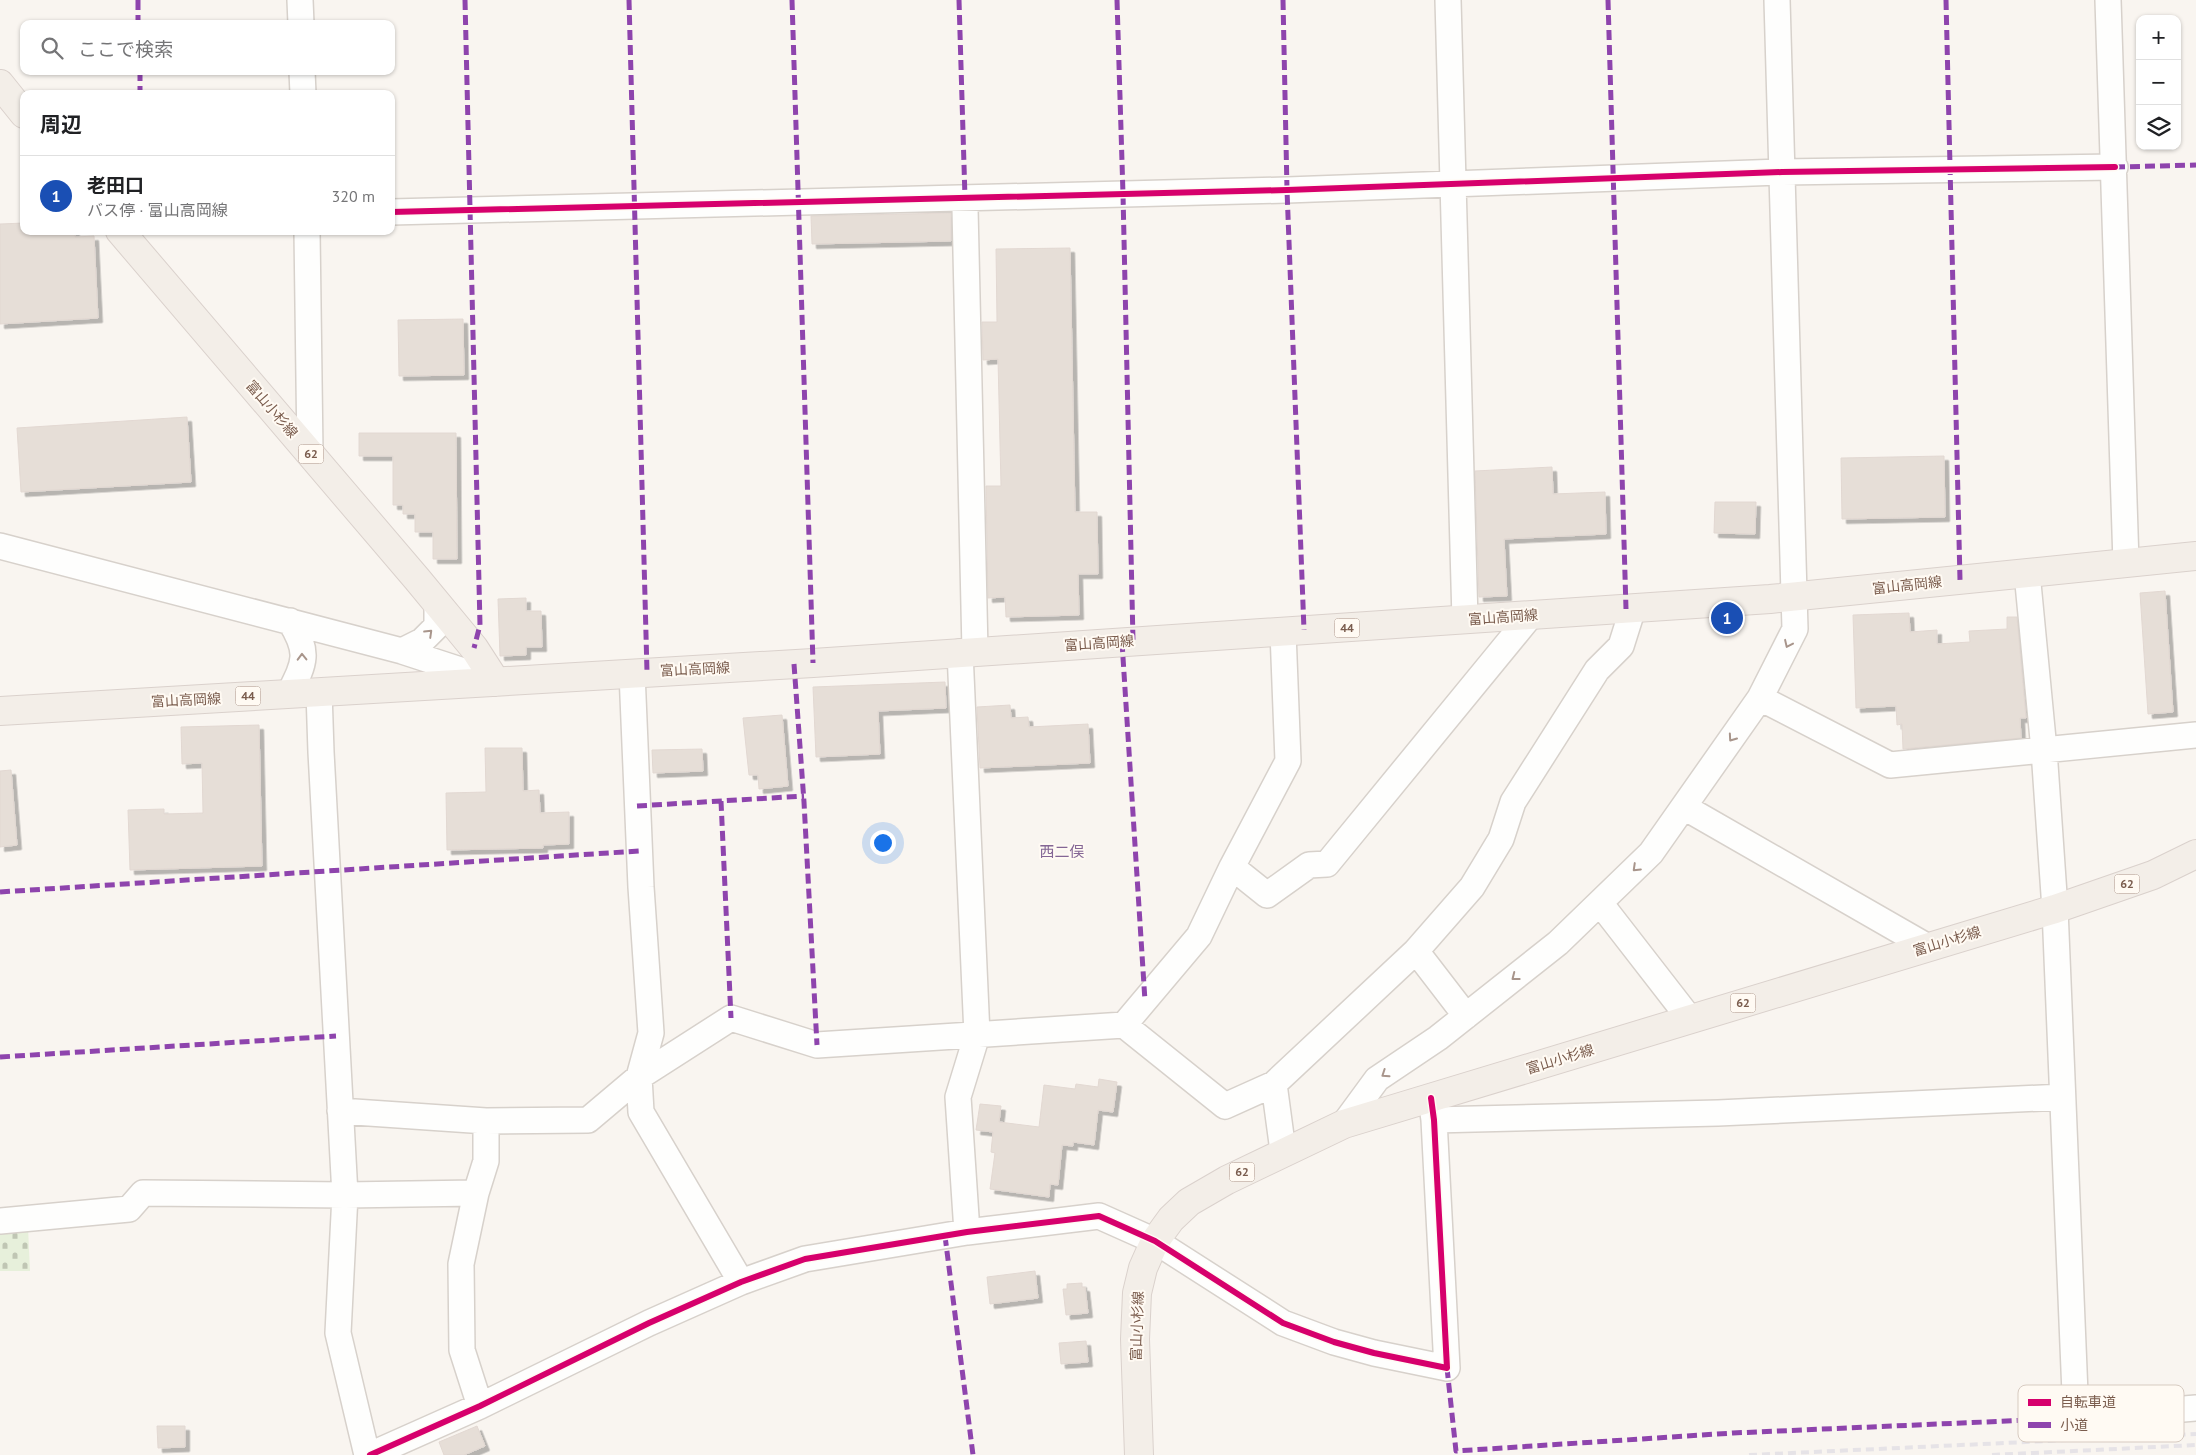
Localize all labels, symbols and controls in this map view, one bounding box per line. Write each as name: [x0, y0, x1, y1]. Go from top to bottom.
map controls: [2136, 15, 2181, 150]
button: +: [2136, 15, 2181, 60]
search box: [20, 20, 395, 75]
icon: search: [38, 34, 66, 62]
text: ここで検索: [78, 37, 173, 61]
button: −: [2136, 60, 2181, 105]
button: layers: [2136, 105, 2181, 150]
text: 周辺: [40, 111, 82, 138]
text: 老田口: [87, 173, 144, 197]
text: 1: [51, 186, 61, 206]
text: 320 m: [332, 186, 375, 206]
text: バス停 · 富山高岡線: [87, 200, 228, 220]
street label: 富山小杉線: [242, 377, 302, 441]
road number: 62: [298, 444, 324, 464]
street label: 富山高岡線: [1871, 572, 1943, 598]
pin: 1: [1711, 599, 1743, 637]
street label: 富山高岡線: [1467, 606, 1539, 628]
road number: 44: [1334, 618, 1360, 638]
one-way arrow: [424, 630, 433, 639]
street label: 富山高岡線: [1063, 632, 1135, 654]
one-way arrow: [1784, 639, 1795, 648]
one-way arrow: [297, 653, 307, 661]
street label: 富山高岡線: [660, 658, 730, 680]
road number: 44: [236, 686, 260, 706]
street label: 富山高岡線: [151, 689, 221, 711]
one-way arrow: [1729, 732, 1738, 742]
your location: [870, 830, 896, 856]
district label: 西二俣: [1039, 842, 1085, 861]
one-way arrow: [1632, 863, 1641, 872]
road number: 62: [2114, 874, 2140, 894]
street label: 富山小杉線: [1911, 922, 1983, 960]
one-way arrow: [1512, 972, 1521, 980]
road number: 62: [1730, 994, 1756, 1012]
street label: 富山小杉線: [1524, 1040, 1596, 1078]
one-way arrow: [1381, 1068, 1390, 1077]
road number: 62: [1230, 1162, 1254, 1182]
street label: 富山小杉線: [1127, 1291, 1147, 1361]
legend: [2018, 1385, 2184, 1442]
text: 自転車道: [2060, 1393, 2116, 1411]
text: 小道: [2060, 1416, 2088, 1434]

